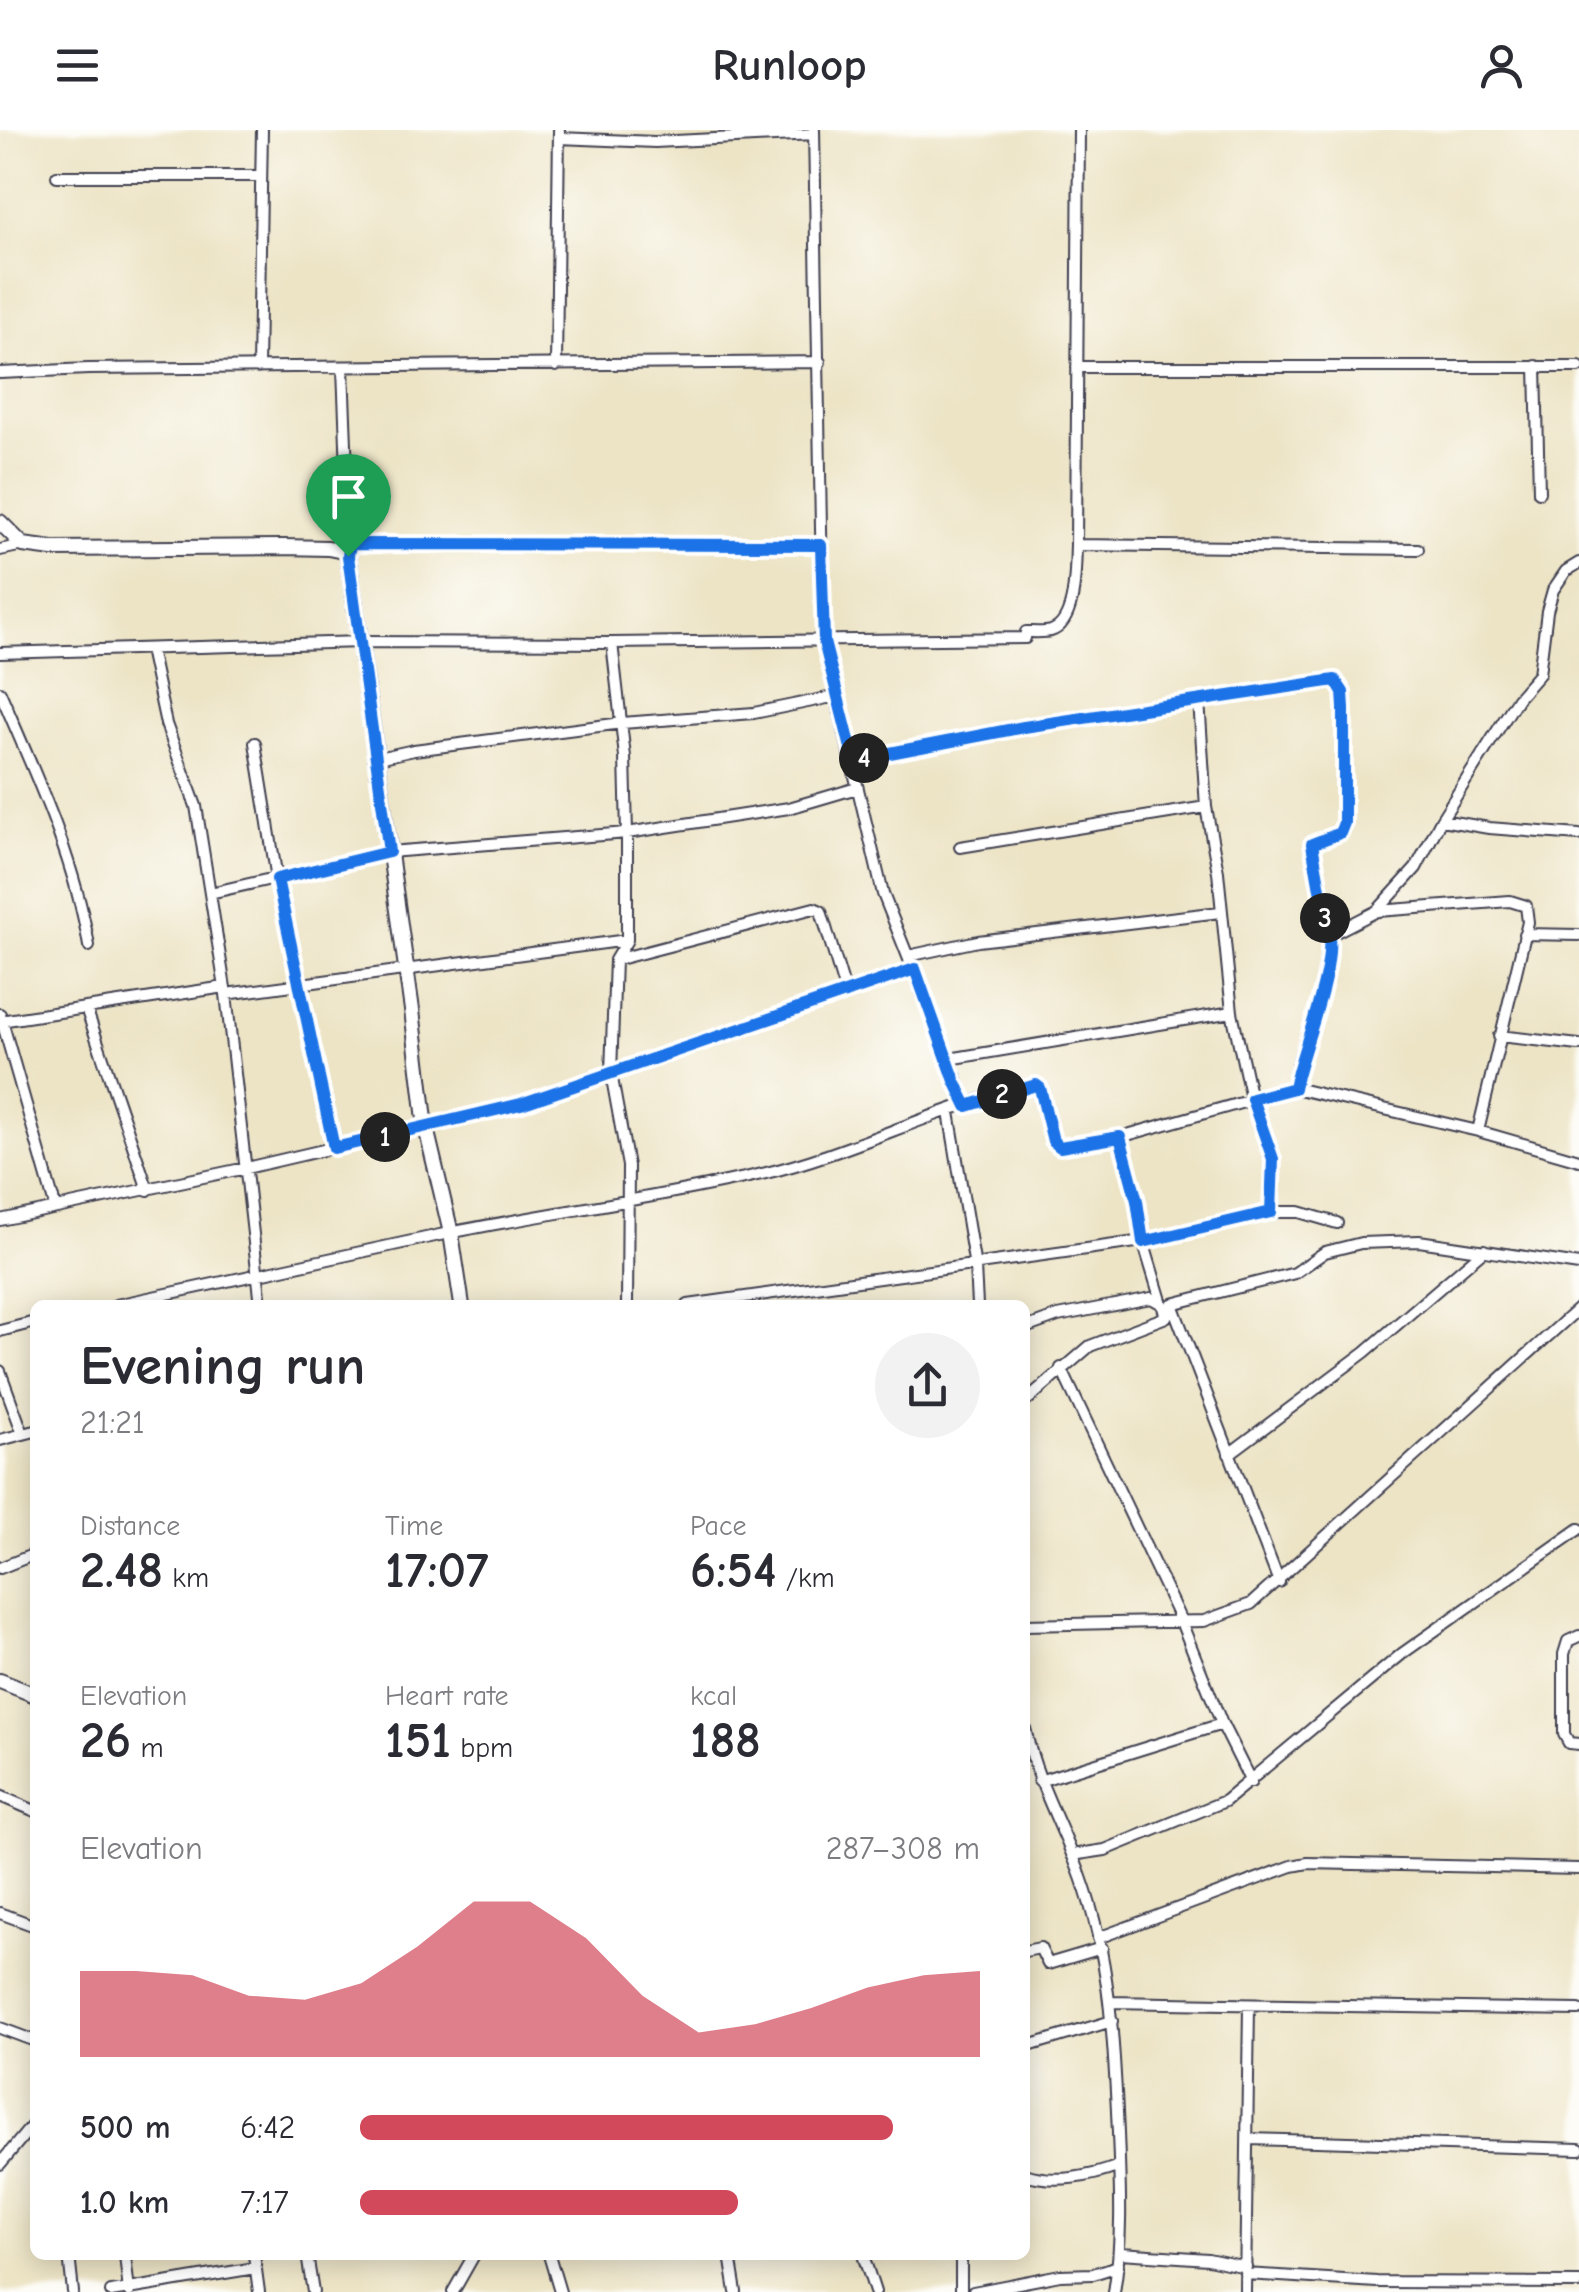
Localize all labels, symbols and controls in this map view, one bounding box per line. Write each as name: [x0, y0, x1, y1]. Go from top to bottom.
icon: menu: [50, 38, 105, 93]
icon: person: [1474, 38, 1529, 93]
text: Runloop: [712, 39, 867, 91]
pin: [306, 454, 391, 557]
icon: arrive: [321, 469, 376, 524]
pin: 4: [839, 733, 889, 783]
text: 4: [857, 742, 871, 774]
pin: 3: [1300, 893, 1350, 943]
text: 3: [1318, 902, 1332, 934]
pin: 2: [977, 1069, 1027, 1119]
text: 2: [995, 1078, 1009, 1110]
pin: 1: [360, 1112, 410, 1162]
text: 1: [379, 1121, 391, 1153]
button: share: [875, 1333, 980, 1438]
text: Evening run: [80, 1334, 365, 1398]
text: 21:21: [80, 1404, 145, 1441]
text: Distance: [80, 1510, 180, 1542]
text: Time: [385, 1510, 443, 1542]
text: Pace: [690, 1510, 746, 1542]
text: 2.48: [80, 1542, 163, 1600]
text: 17:07: [385, 1542, 489, 1600]
text: 6:54: [690, 1542, 777, 1600]
text: km: [163, 1562, 209, 1594]
text: /km: [777, 1562, 835, 1594]
text: Elevation: [80, 1680, 187, 1712]
text: Heart rate: [385, 1680, 508, 1712]
text: kcal: [690, 1680, 737, 1712]
text: 26: [80, 1712, 131, 1770]
text: 151: [385, 1712, 451, 1770]
text: 188: [690, 1712, 761, 1770]
text: m: [131, 1732, 164, 1764]
text: bpm: [451, 1732, 513, 1764]
text: Elevation: [80, 1830, 203, 1867]
text: 287–308 m: [826, 1830, 980, 1867]
text: 500 m: [80, 2109, 170, 2146]
text: 6:42: [240, 2109, 295, 2146]
text: 1.0 km: [80, 2184, 169, 2221]
text: 7:17: [240, 2184, 289, 2221]

